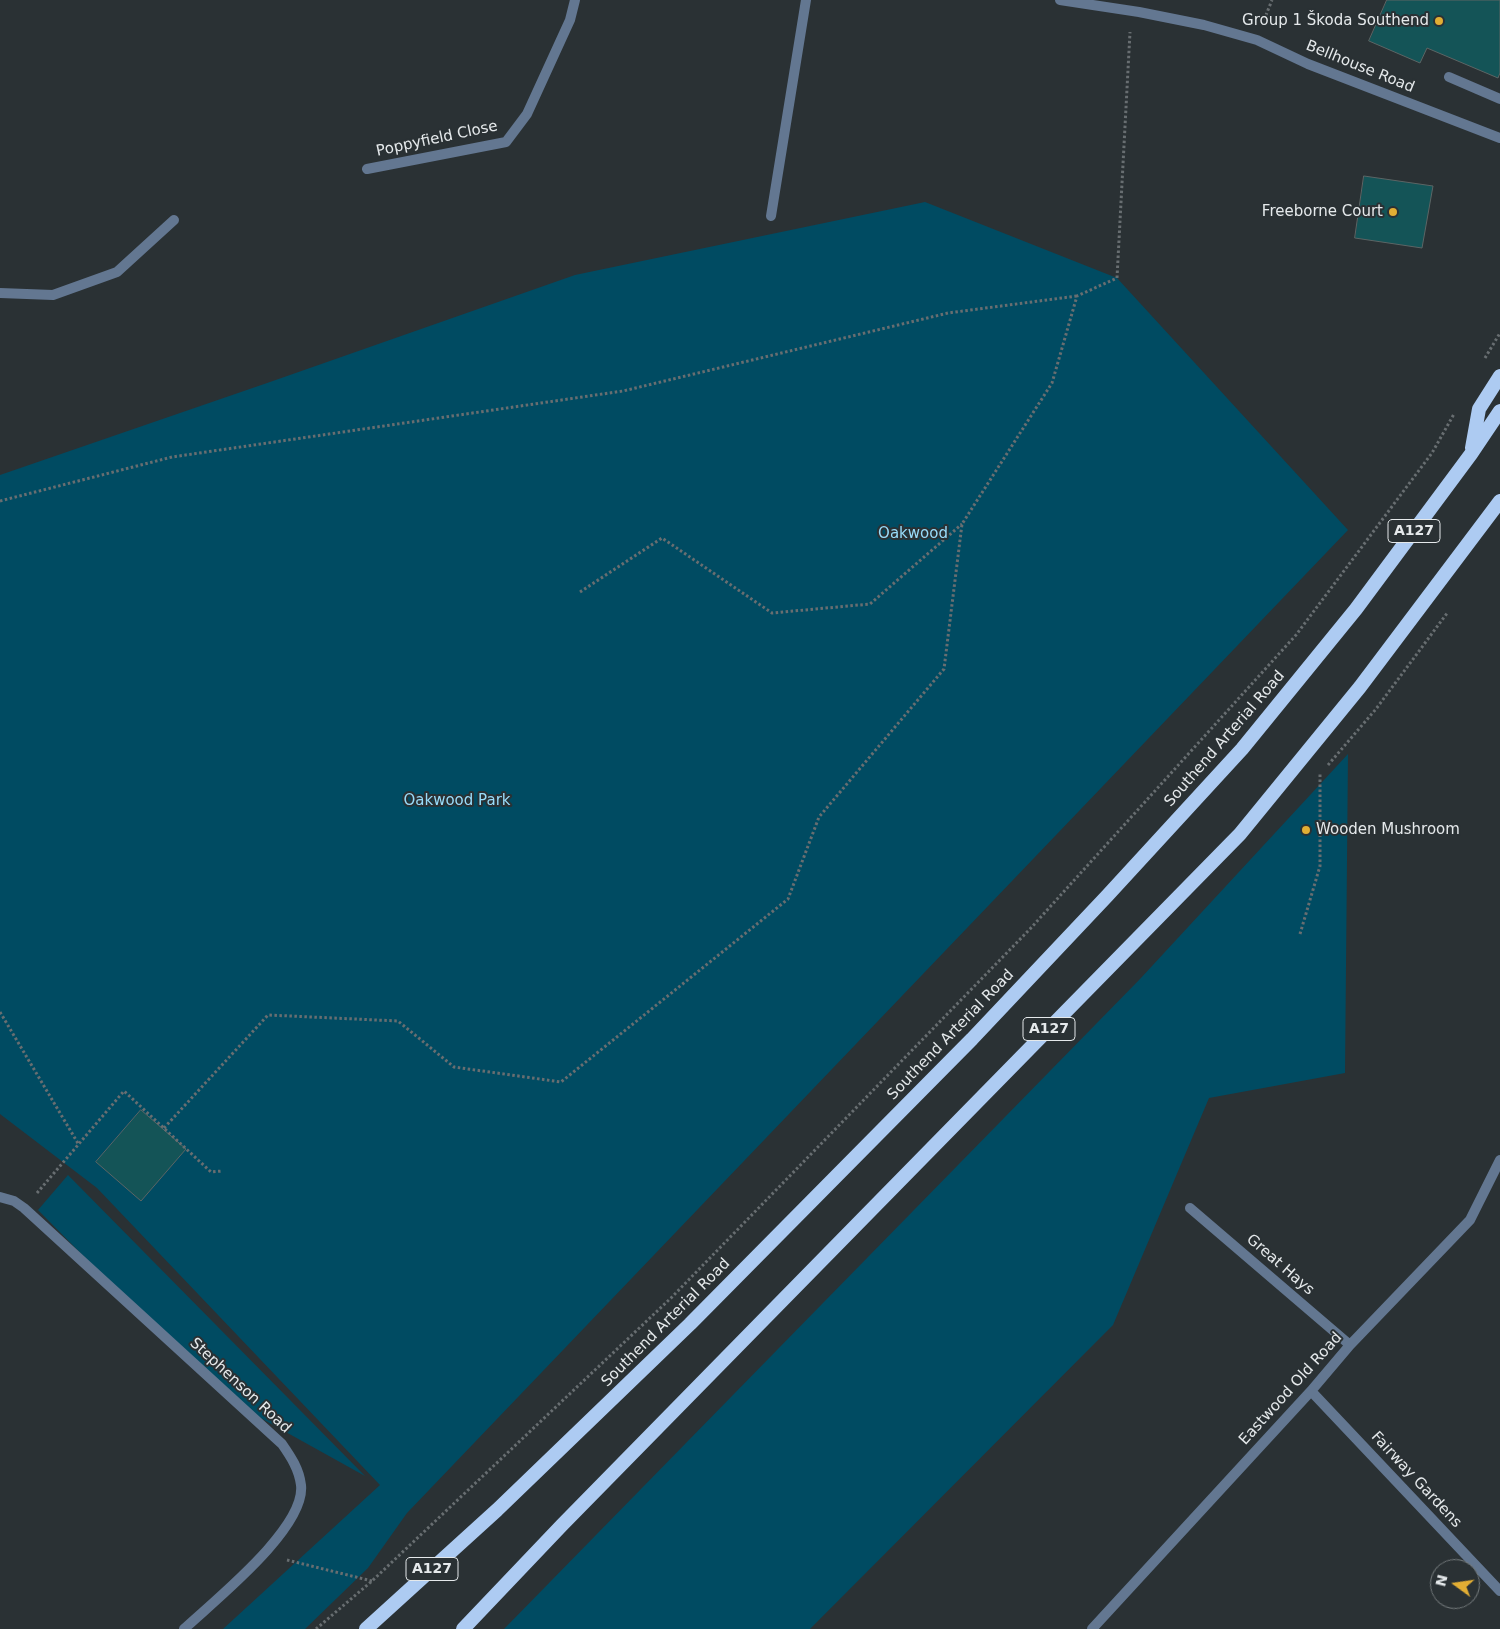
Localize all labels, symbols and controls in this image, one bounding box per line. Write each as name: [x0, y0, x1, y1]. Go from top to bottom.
place label: Group 1 Škoda Southend: [1242, 12, 1429, 30]
marker: Group 1 Škoda Southend: [1433, 15, 1445, 27]
street label: Bellhouse Road: [1303, 37, 1417, 97]
street label: Poppyfield Close: [375, 117, 499, 161]
place label: Freeborne Court: [1262, 203, 1383, 221]
marker: Freeborne Court: [1387, 206, 1399, 218]
road number: A127: [1388, 520, 1440, 542]
park label: Oakwood: [878, 525, 948, 543]
street label: Southend Arterial Road: [1161, 667, 1289, 811]
park label: Oakwood Park: [403, 792, 511, 810]
place label: Wooden Mushroom: [1316, 821, 1460, 839]
marker: Wooden Mushroom: [1300, 824, 1312, 836]
street label: Southend Arterial Road: [884, 966, 1018, 1104]
road number: A127: [1023, 1018, 1075, 1040]
street label: Great Hays: [1243, 1231, 1317, 1299]
street label: Southend Arterial Road: [598, 1255, 734, 1391]
street label: Eastwood Old Road: [1236, 1329, 1346, 1449]
street label: Stephenson Road: [186, 1335, 294, 1437]
street label: Fairway Gardens: [1367, 1428, 1465, 1532]
road number: A127: [406, 1558, 458, 1580]
north arrow: [1430, 1559, 1480, 1609]
text: N: [1432, 1573, 1451, 1588]

